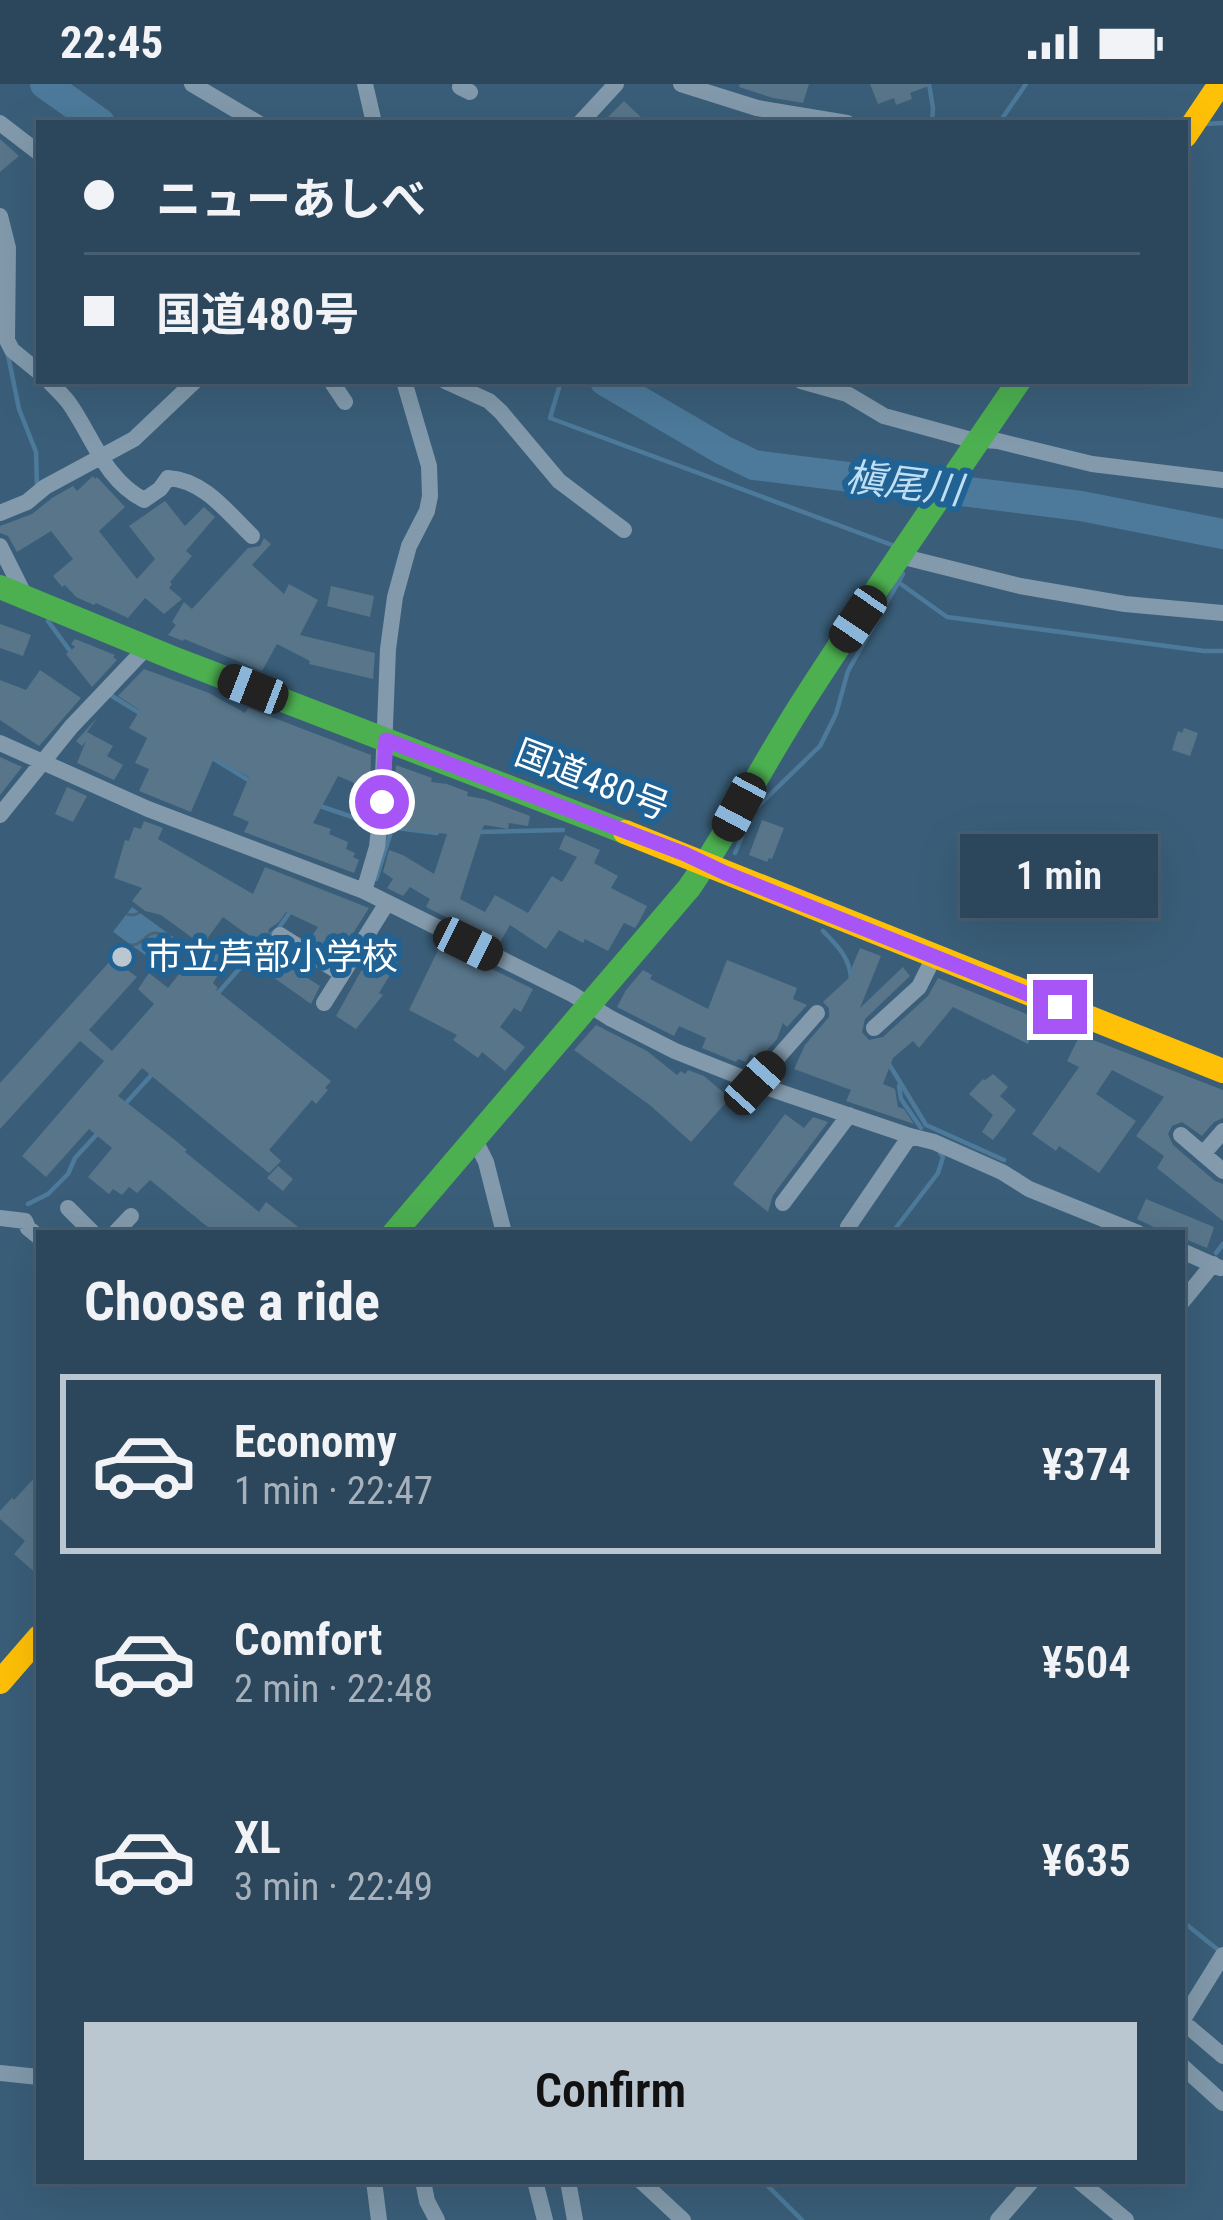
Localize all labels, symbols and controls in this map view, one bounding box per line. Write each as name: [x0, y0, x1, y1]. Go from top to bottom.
text: 22:45: [60, 16, 163, 69]
text: ニューあしべ: [156, 173, 426, 226]
text: 国道480号: [156, 288, 359, 341]
water label: 槇尾川: [843, 454, 969, 514]
car: [823, 579, 893, 659]
car: [213, 659, 293, 719]
street label: 国道480号: [509, 731, 675, 829]
car: [706, 767, 772, 847]
route start: [355, 775, 409, 829]
callout: 1 min: [961, 833, 1159, 917]
text: 1 min: [1016, 853, 1102, 899]
car: [428, 912, 508, 976]
place label: 市立芦部小学校: [146, 936, 398, 978]
marker: 市立芦部小学校: [109, 944, 135, 970]
route end: [1033, 980, 1087, 1034]
car: [718, 1044, 792, 1122]
text: Choose a ride: [84, 1270, 380, 1333]
icon: car: [90, 1410, 198, 1518]
text: Economy: [234, 1415, 397, 1468]
text: ¥374: [1042, 1438, 1131, 1491]
text: 1 min · 22:47: [234, 1468, 433, 1514]
icon: car: [90, 1608, 198, 1716]
text: Comfort: [234, 1613, 382, 1666]
text: ¥504: [1042, 1636, 1131, 1689]
text: 2 min · 22:48: [234, 1666, 433, 1712]
icon: car: [90, 1806, 198, 1914]
text: XL: [234, 1811, 281, 1864]
text: ¥635: [1042, 1834, 1131, 1887]
text: 3 min · 22:49: [234, 1864, 433, 1910]
button: Confirm: [84, 2022, 1137, 2160]

